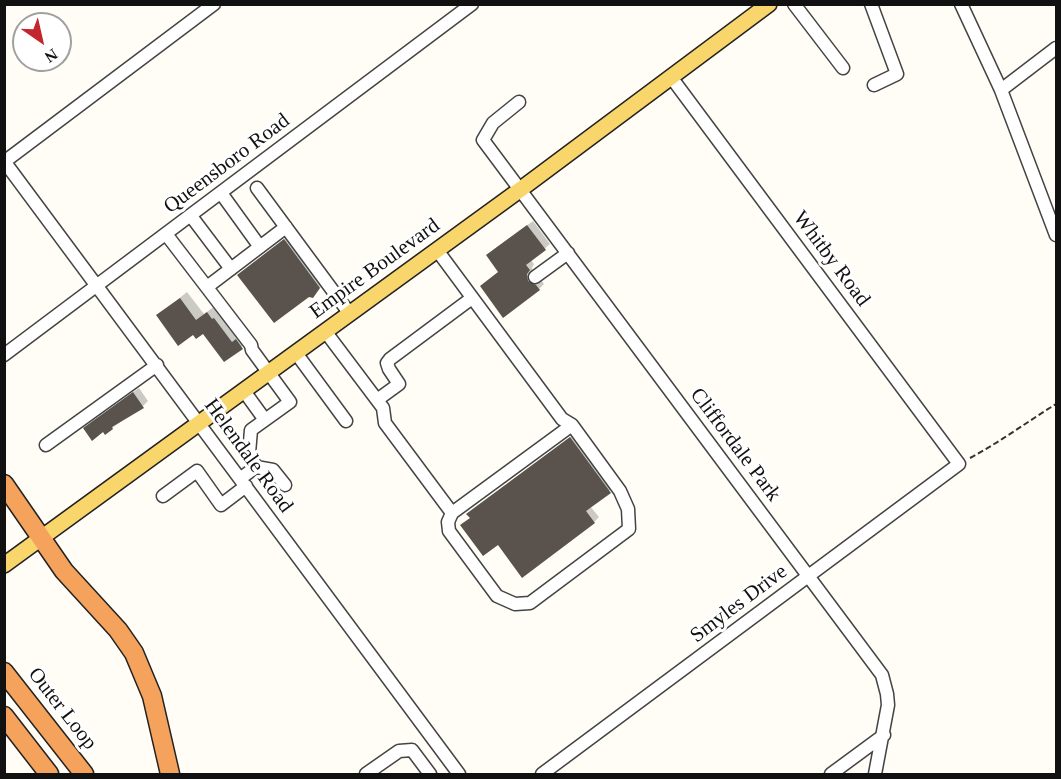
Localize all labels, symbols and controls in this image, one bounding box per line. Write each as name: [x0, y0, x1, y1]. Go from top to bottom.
north arrow: [12, 12, 72, 72]
text: N: [42, 45, 61, 66]
street label: Queensboro Road: [159, 108, 295, 220]
street label: Whitby Road: [787, 206, 875, 312]
street label: Empire Boulevard: [305, 213, 445, 325]
street label: Cliffordale Park: [684, 383, 786, 507]
street label: Helendale Road: [198, 394, 298, 518]
street label: Smyles Drive: [686, 559, 792, 649]
street label: Outer Loop: [22, 663, 102, 755]

